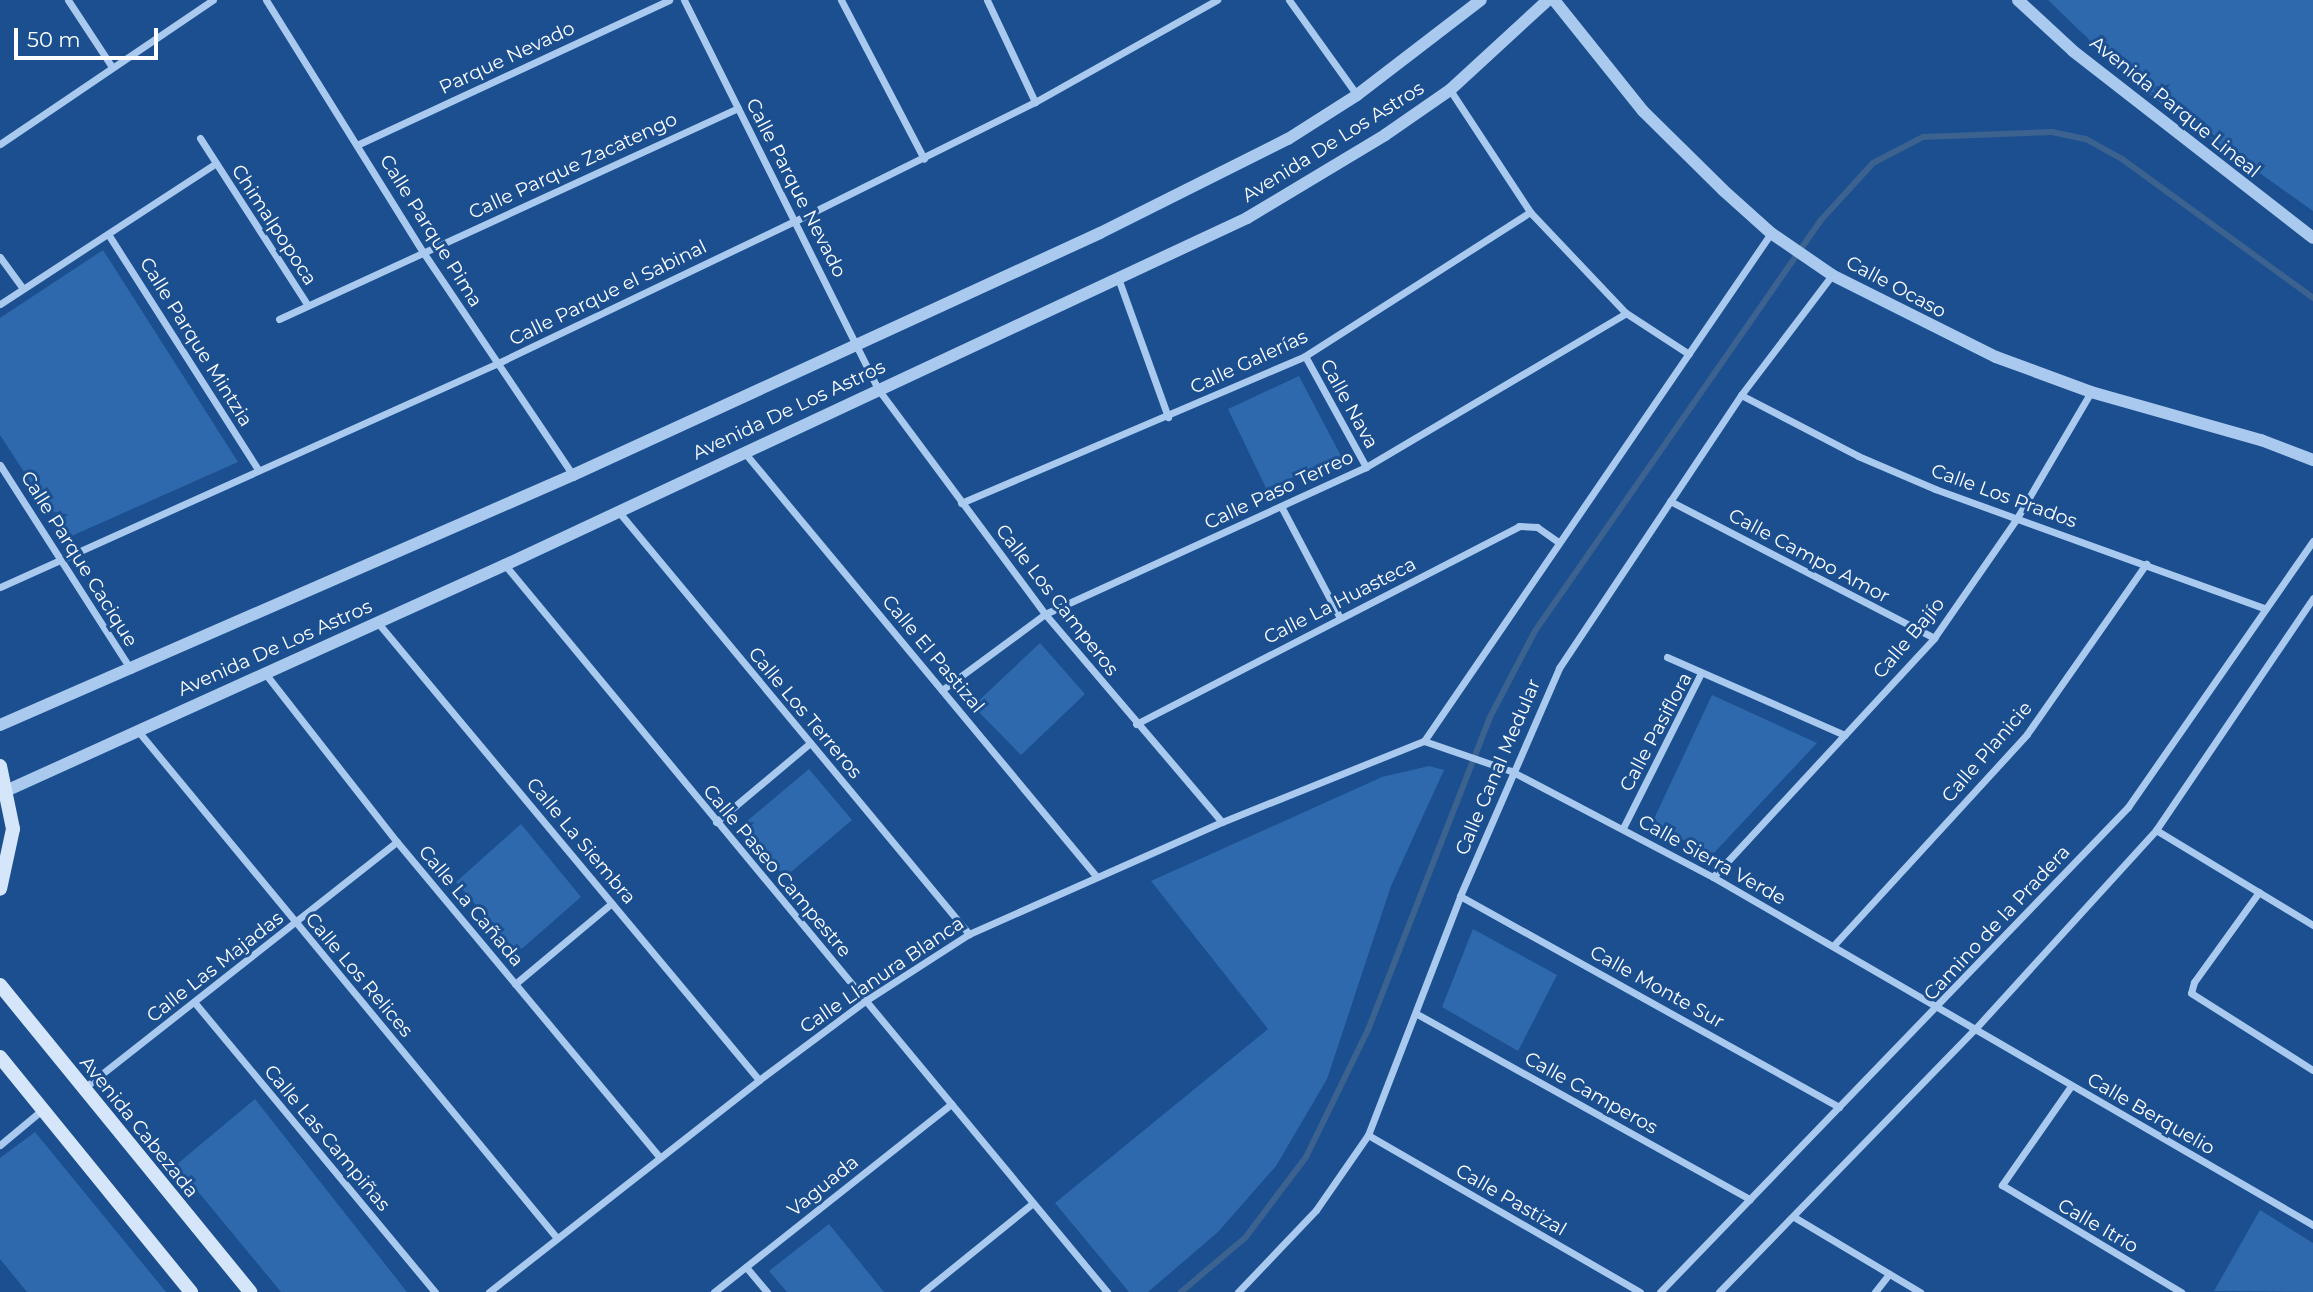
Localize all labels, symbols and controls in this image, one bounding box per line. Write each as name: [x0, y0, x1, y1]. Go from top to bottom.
scale bar: [18, 14, 161, 58]
street label: Parque Nevado: [436, 17, 578, 99]
text: 50 m: [27, 27, 81, 52]
street label: Avenida Parque Lineal: [2085, 31, 2265, 183]
street label: Avenida De Los Astros: [1238, 77, 1428, 207]
street label: Calle Parque Nevado: [741, 95, 851, 281]
street label: Calle Parque Zacatengo: [465, 108, 681, 224]
street label: Calle Parque Pima: [375, 151, 487, 311]
street label: Chimalpopoca: [226, 160, 322, 290]
street label: Calle Parque el Sabinal: [506, 235, 710, 351]
street label: Calle Ocaso: [1842, 251, 1950, 323]
street label: Calle Parque Mintzia: [135, 253, 257, 431]
street label: Calle Galerías: [1187, 325, 1311, 399]
street label: Avenida De Los Astros: [689, 355, 889, 465]
street label: Calle Nava: [1315, 355, 1383, 453]
street label: Calle Paso Terreo: [1201, 446, 1357, 534]
street label: Calle Los Prados: [1928, 459, 2080, 533]
street label: Calle Parque Cacique: [16, 467, 142, 651]
street label: Calle Campo Amor: [1725, 504, 1893, 608]
street label: Calle Los Camperos: [991, 520, 1123, 680]
street label: Calle La Huasteca: [1260, 553, 1420, 649]
street label: Calle El Pastizal: [877, 590, 989, 718]
street label: Calle Bajío: [1868, 593, 1950, 683]
street label: Avenida De Los Astros: [174, 595, 376, 701]
street label: Calle Los Terreros: [743, 643, 867, 783]
street label: Calle Pasiflora: [1615, 669, 1697, 795]
street label: Calle Canal Medular: [1451, 676, 1545, 858]
street label: Calle Planicie: [1937, 697, 2037, 807]
street label: Calle La Siembra: [522, 773, 640, 909]
street label: Calle Paseo Campestre: [698, 780, 856, 962]
street label: Calle Sierra Verde: [1634, 810, 1790, 910]
street label: Calle La Cañada: [414, 841, 528, 971]
street label: Camino de la Pradera: [1919, 841, 2075, 1005]
street label: Calle Las Majadas: [142, 907, 288, 1027]
street label: Calle Los Relices: [300, 908, 418, 1042]
street label: Calle Llanura Blanca: [796, 912, 968, 1038]
street label: Calle Monte Sur: [1586, 941, 1728, 1033]
street label: Calle Camperos: [1520, 1047, 1662, 1139]
street label: Avenida Cabezada: [75, 1052, 203, 1202]
street label: Calle Las Campiñas: [259, 1060, 395, 1216]
street label: Calle Berquelio: [2083, 1068, 2219, 1160]
street label: Vaguada: [783, 1151, 863, 1221]
street label: Calle Pastizal: [1452, 1159, 1570, 1241]
street label: Calle Itrio: [2054, 1194, 2142, 1258]

